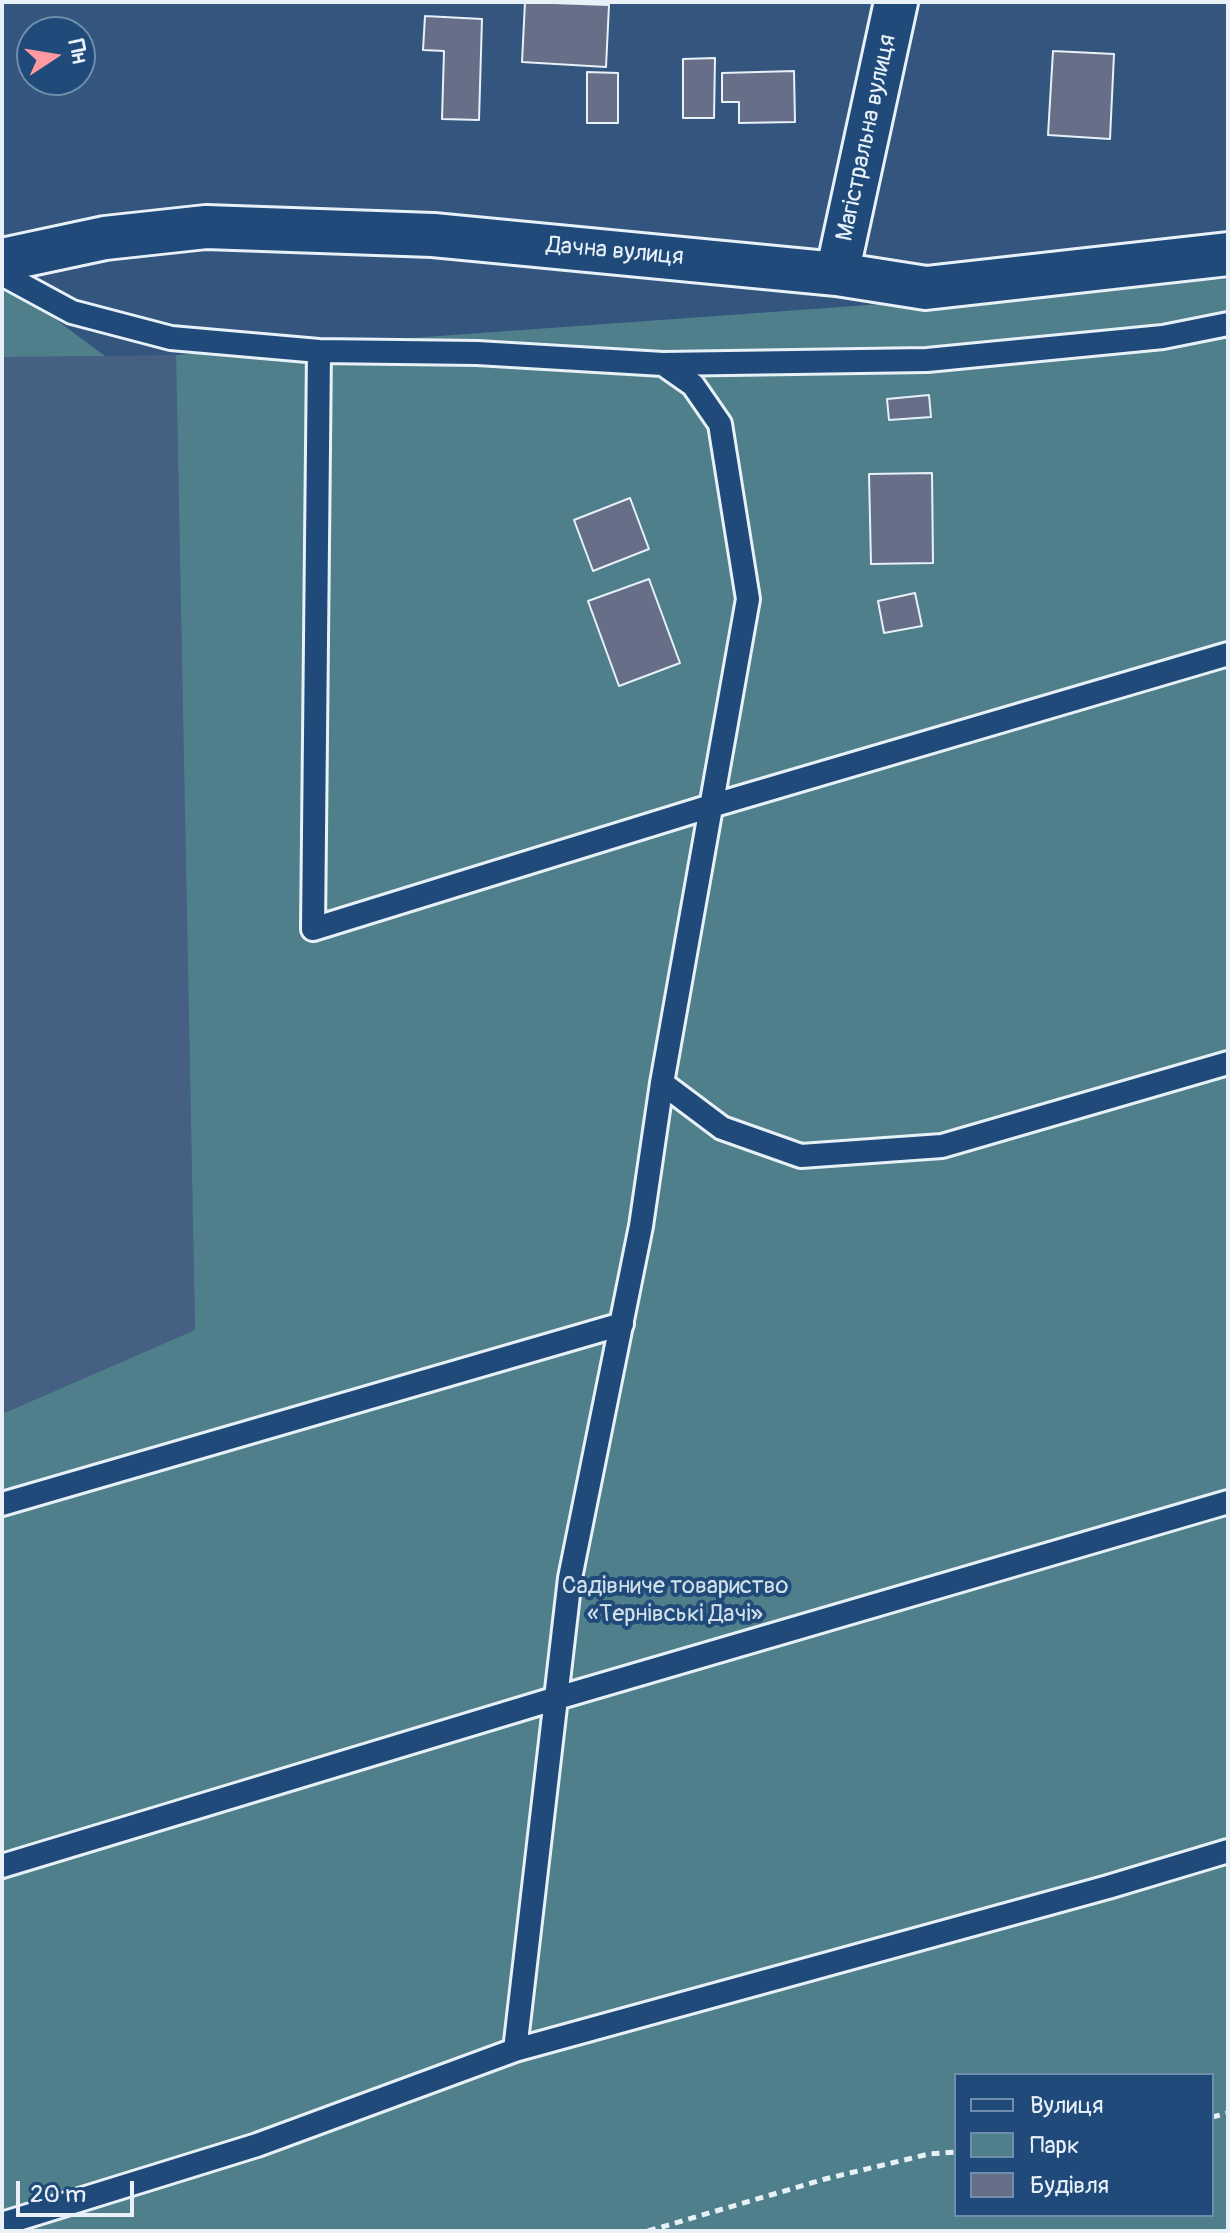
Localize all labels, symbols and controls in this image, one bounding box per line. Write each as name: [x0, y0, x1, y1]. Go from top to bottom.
north arrow: [16, 16, 96, 96]
street label: Магістральна вулиця: [831, 32, 903, 244]
text: Пн: [61, 37, 94, 66]
street label: Дачна вулиця: [545, 232, 685, 272]
park label: Садівниче товариство «Тернівські Дачі»: [562, 1573, 788, 1629]
legend: [954, 2073, 1214, 2217]
text: Вулиця: [1030, 2091, 1103, 2120]
text: Парк: [1030, 2131, 1079, 2160]
scale bar: [20, 2165, 138, 2215]
text: Будівля: [1030, 2171, 1109, 2200]
text: 20 m: [30, 2180, 86, 2209]

